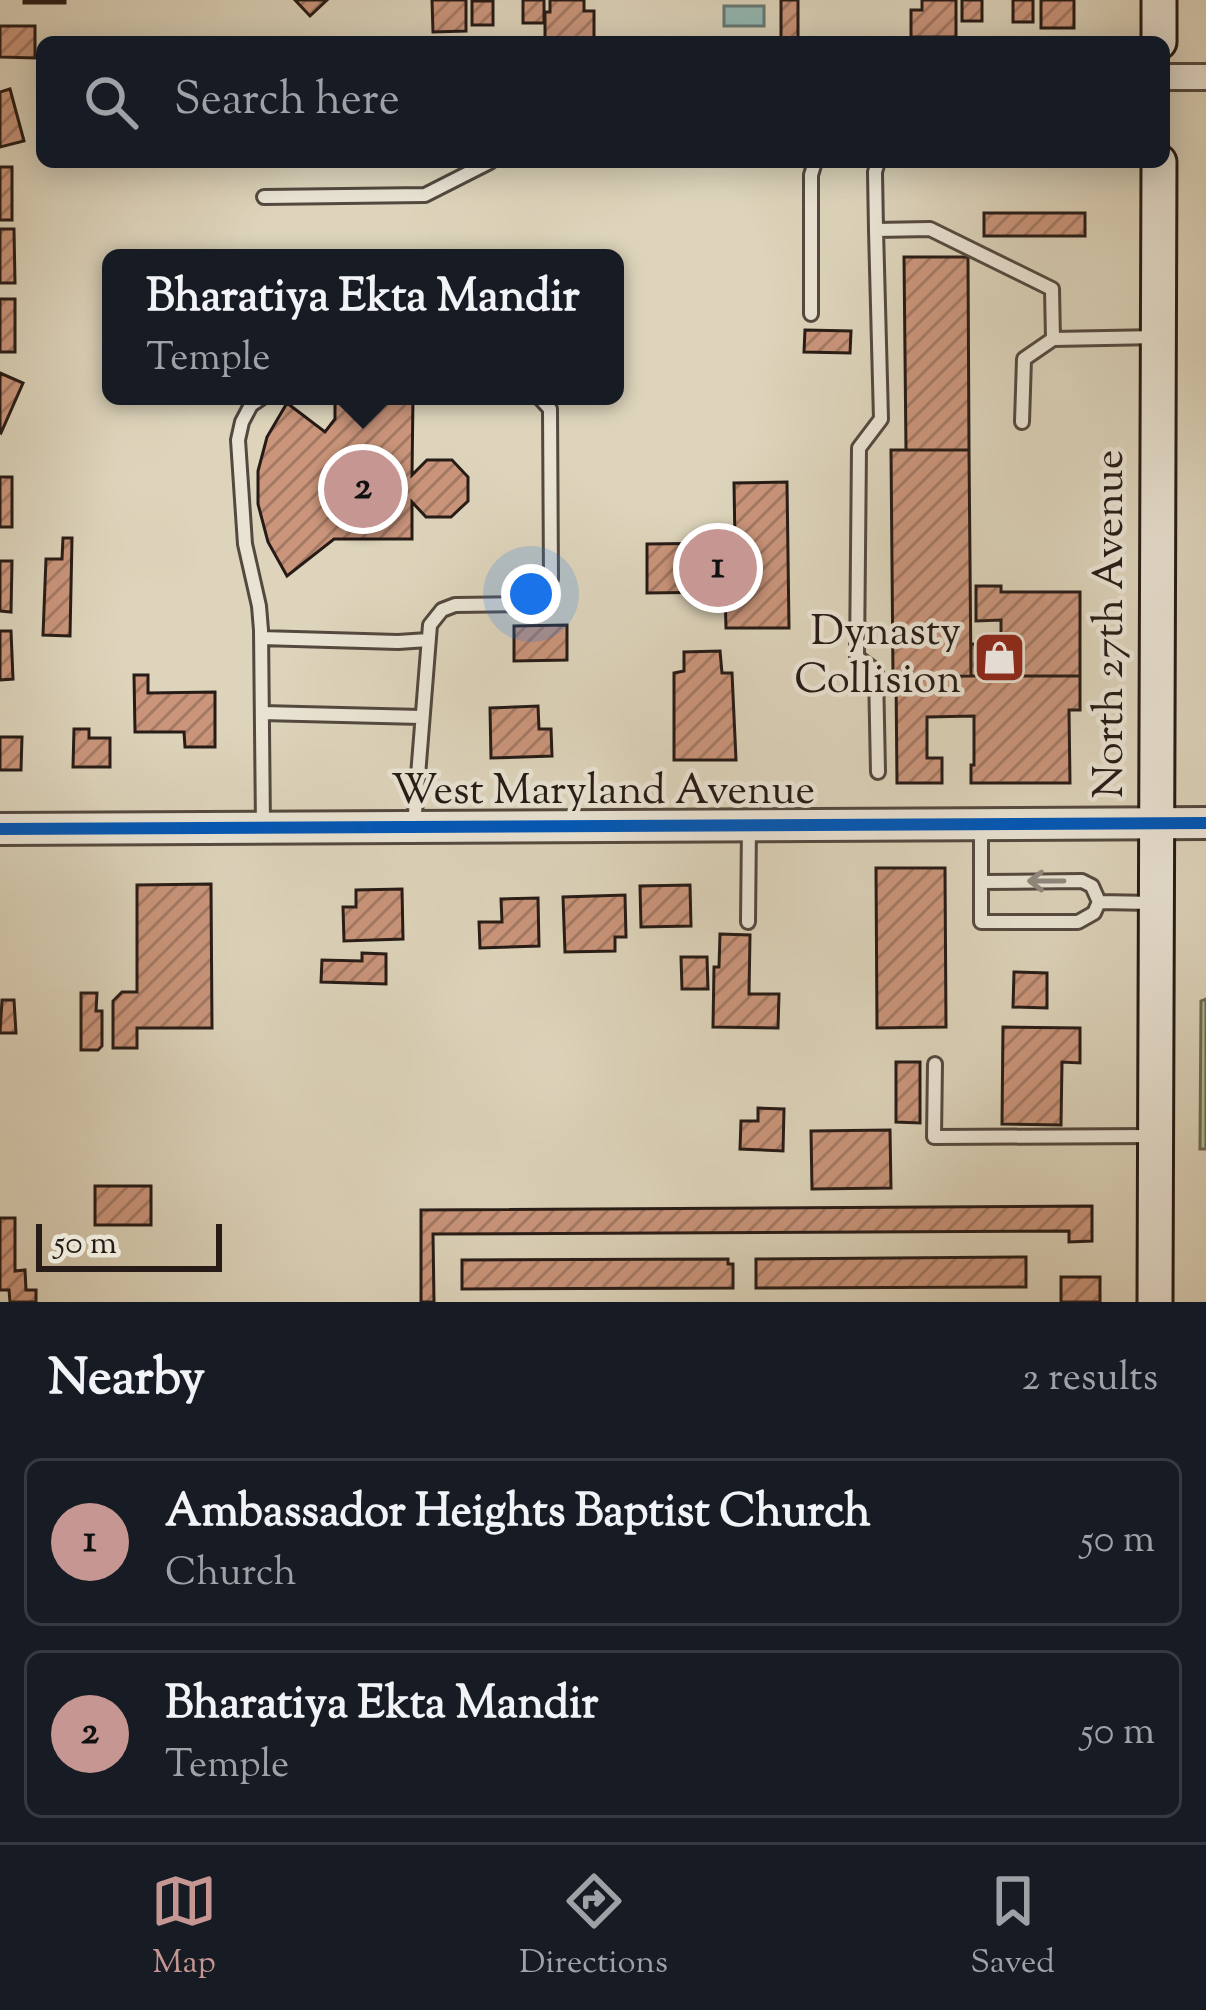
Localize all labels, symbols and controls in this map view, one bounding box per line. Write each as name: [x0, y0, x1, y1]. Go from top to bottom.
search box: [36, 36, 1170, 168]
icon: search: [78, 69, 144, 135]
text: Search here: [174, 70, 400, 135]
popup: [102, 249, 624, 405]
text: Bharatiya Ekta Mandir: [146, 267, 580, 332]
text: Temple: [146, 332, 270, 388]
pin: 2: [324, 444, 402, 534]
street label: North 27th Avenue: [1082, 450, 1142, 798]
pin: 1: [679, 523, 757, 613]
your location: [501, 564, 561, 624]
place label: Dynasty Collision: [794, 604, 961, 712]
shop icon: Dynasty Collision: [972, 630, 1028, 686]
street label: West Maryland Avenue: [391, 763, 815, 823]
one-way arrow: [1027, 870, 1066, 893]
scale bar: [36, 1218, 222, 1271]
text: 50 m: [54, 1221, 117, 1269]
text: Nearby: [48, 1344, 205, 1417]
text: 2 results: [1022, 1352, 1158, 1408]
text: Ambassador Heights Baptist Church: [165, 1482, 871, 1547]
text: 1: [83, 1514, 97, 1570]
text: 50 m: [1080, 1514, 1155, 1570]
text: Church: [165, 1547, 296, 1603]
text: Bharatiya Ekta Mandir: [165, 1674, 599, 1739]
text: 2: [81, 1706, 99, 1762]
text: 50 m: [1080, 1706, 1155, 1762]
text: Temple: [165, 1739, 289, 1795]
tab: Map: [151, 1868, 217, 1988]
tab: Directions: [519, 1868, 668, 1988]
tab: Saved: [970, 1868, 1055, 1988]

